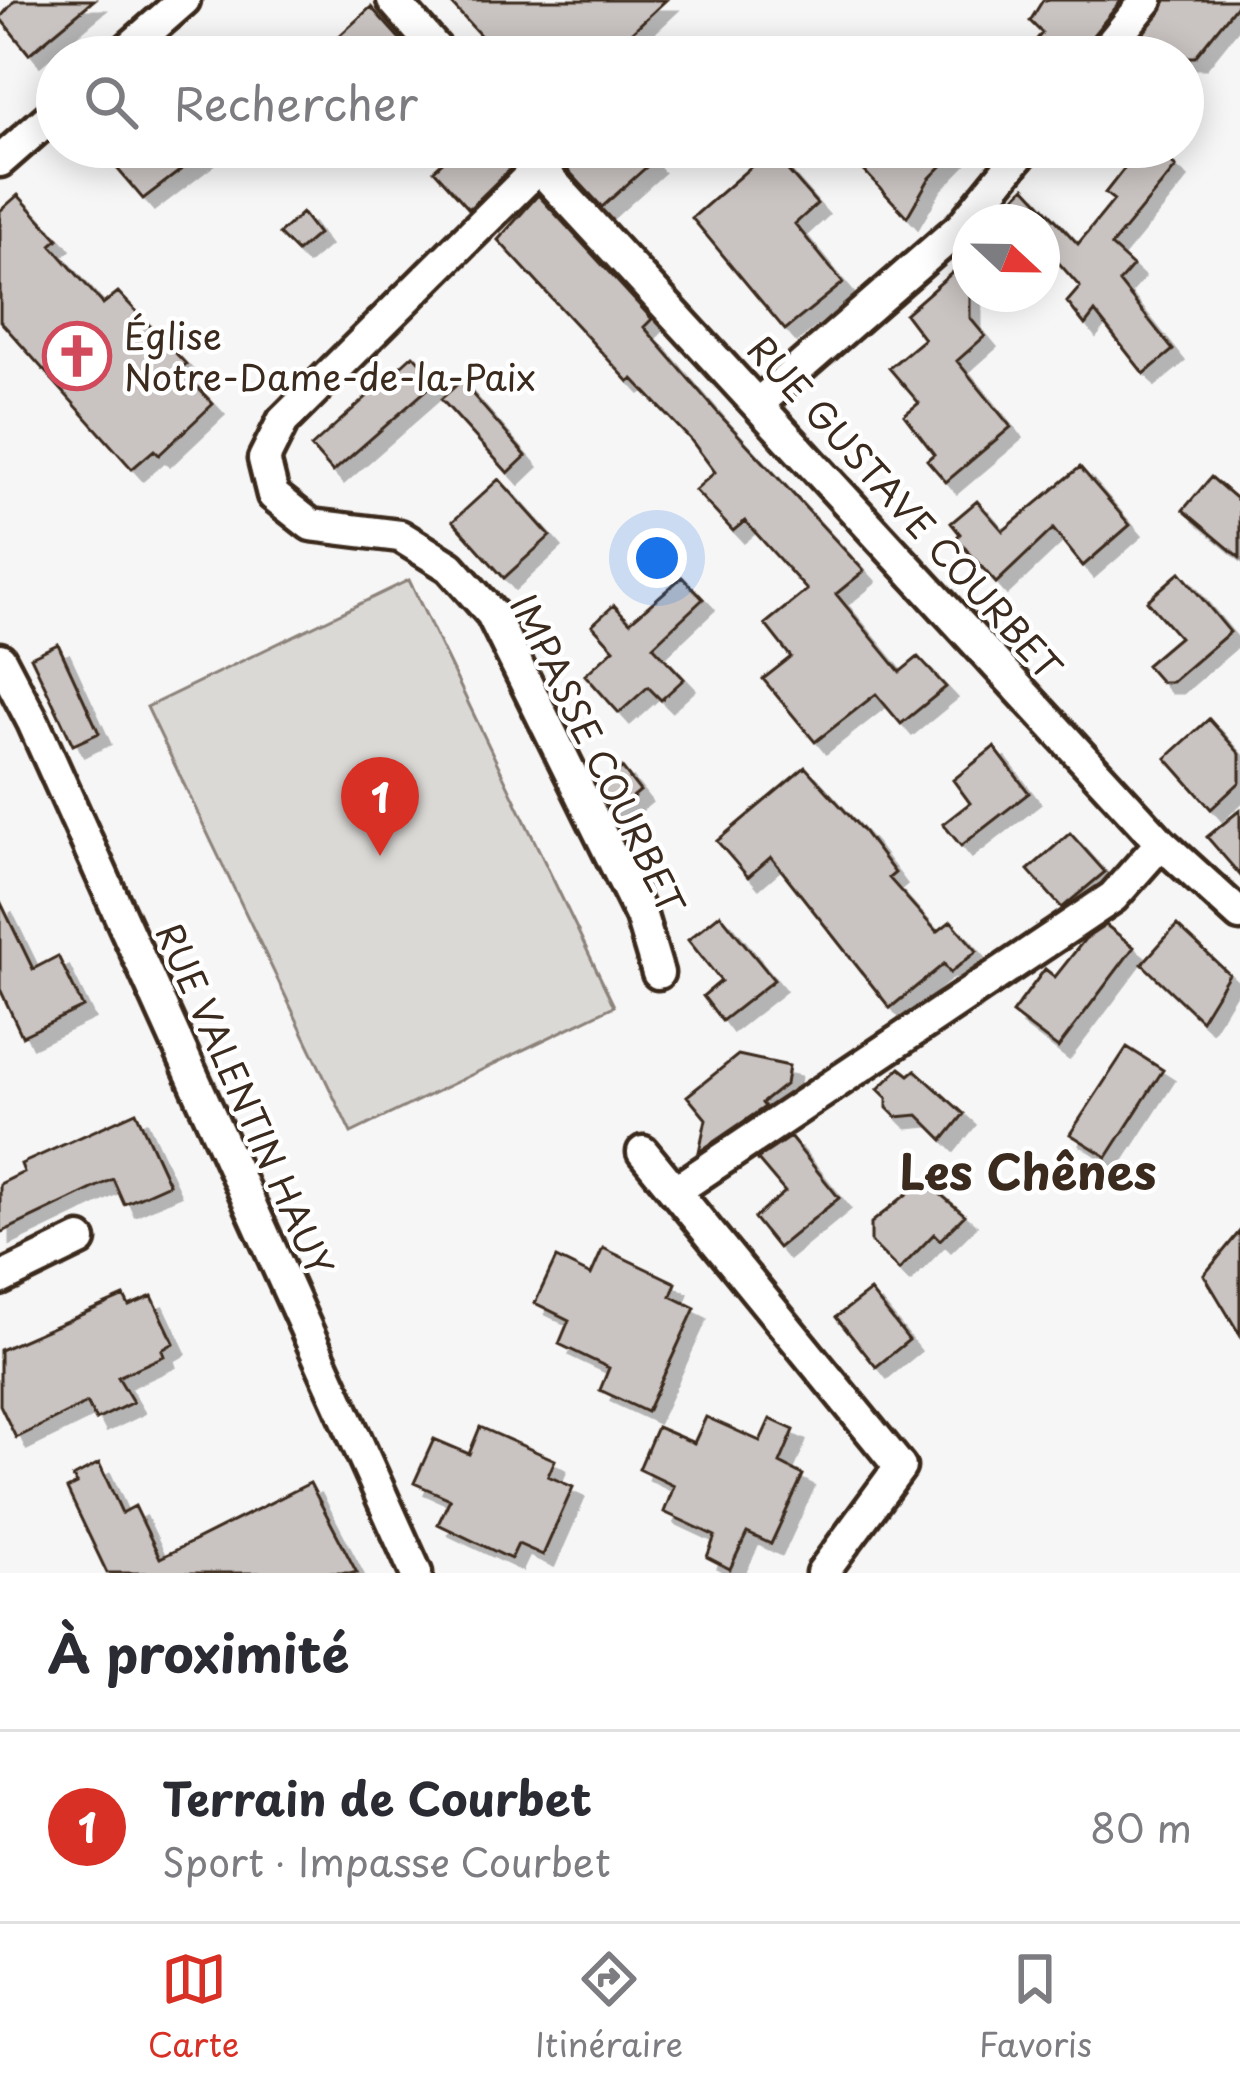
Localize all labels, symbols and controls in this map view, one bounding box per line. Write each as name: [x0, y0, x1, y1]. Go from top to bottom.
search box: [36, 36, 1204, 168]
text: Rechercher: [174, 68, 418, 136]
icon: search: [78, 69, 144, 135]
north arrow: [952, 204, 1060, 312]
place label: Église Notre-Dame-de-la-Paix: [124, 308, 536, 403]
church icon: Église Notre-Dame-de-la-Paix: [42, 321, 112, 391]
street label: RUE GUSTAVE COURBET: [736, 322, 1076, 692]
your location: [627, 528, 687, 588]
street label: IMPASSE COURBET: [498, 585, 700, 924]
pin: 1: [341, 757, 419, 856]
street label: RUE VALENTIN HAUY: [144, 914, 348, 1284]
district label: Les Chênes: [899, 1134, 1157, 1206]
text: À proximité: [48, 1613, 349, 1690]
text: Terrain de Courbet: [162, 1763, 592, 1831]
text: 1: [78, 1797, 96, 1856]
text: 80 m: [1090, 1797, 1192, 1856]
text: Sport · Impasse Courbet: [162, 1831, 611, 1890]
tab: Carte: [148, 1946, 239, 2068]
tab: Itinéraire: [535, 1946, 683, 2068]
tab: Favoris: [979, 1946, 1092, 2068]

